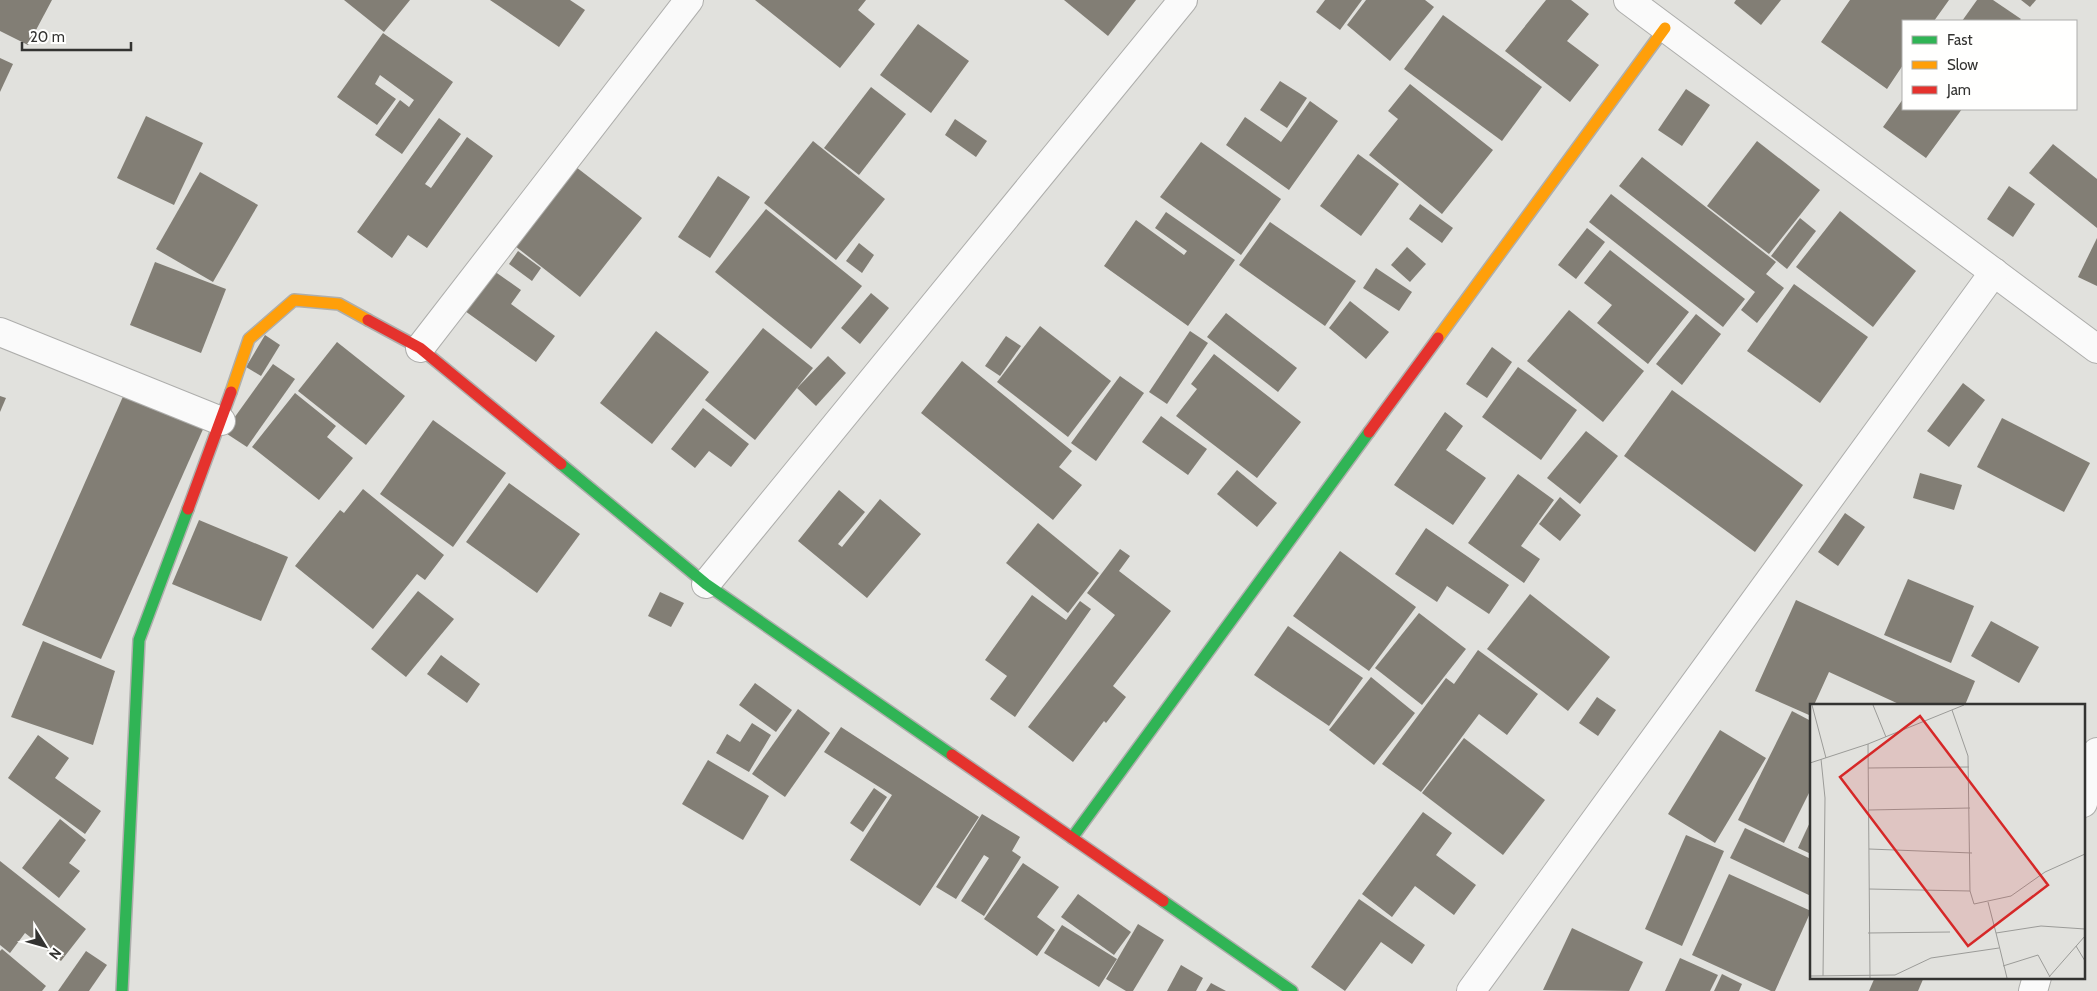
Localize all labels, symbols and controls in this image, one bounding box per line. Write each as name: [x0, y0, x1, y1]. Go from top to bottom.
scale bar: [22, 20, 131, 52]
legend: [1902, 20, 2077, 110]
text: 20 m: [30, 28, 65, 46]
text: Fast: [1947, 31, 1972, 49]
text: Slow: [1947, 56, 1978, 74]
text: Jam: [1946, 81, 1971, 99]
inset map: [1810, 704, 2084, 978]
north arrow: [20, 921, 70, 971]
text: N: [45, 944, 66, 963]

